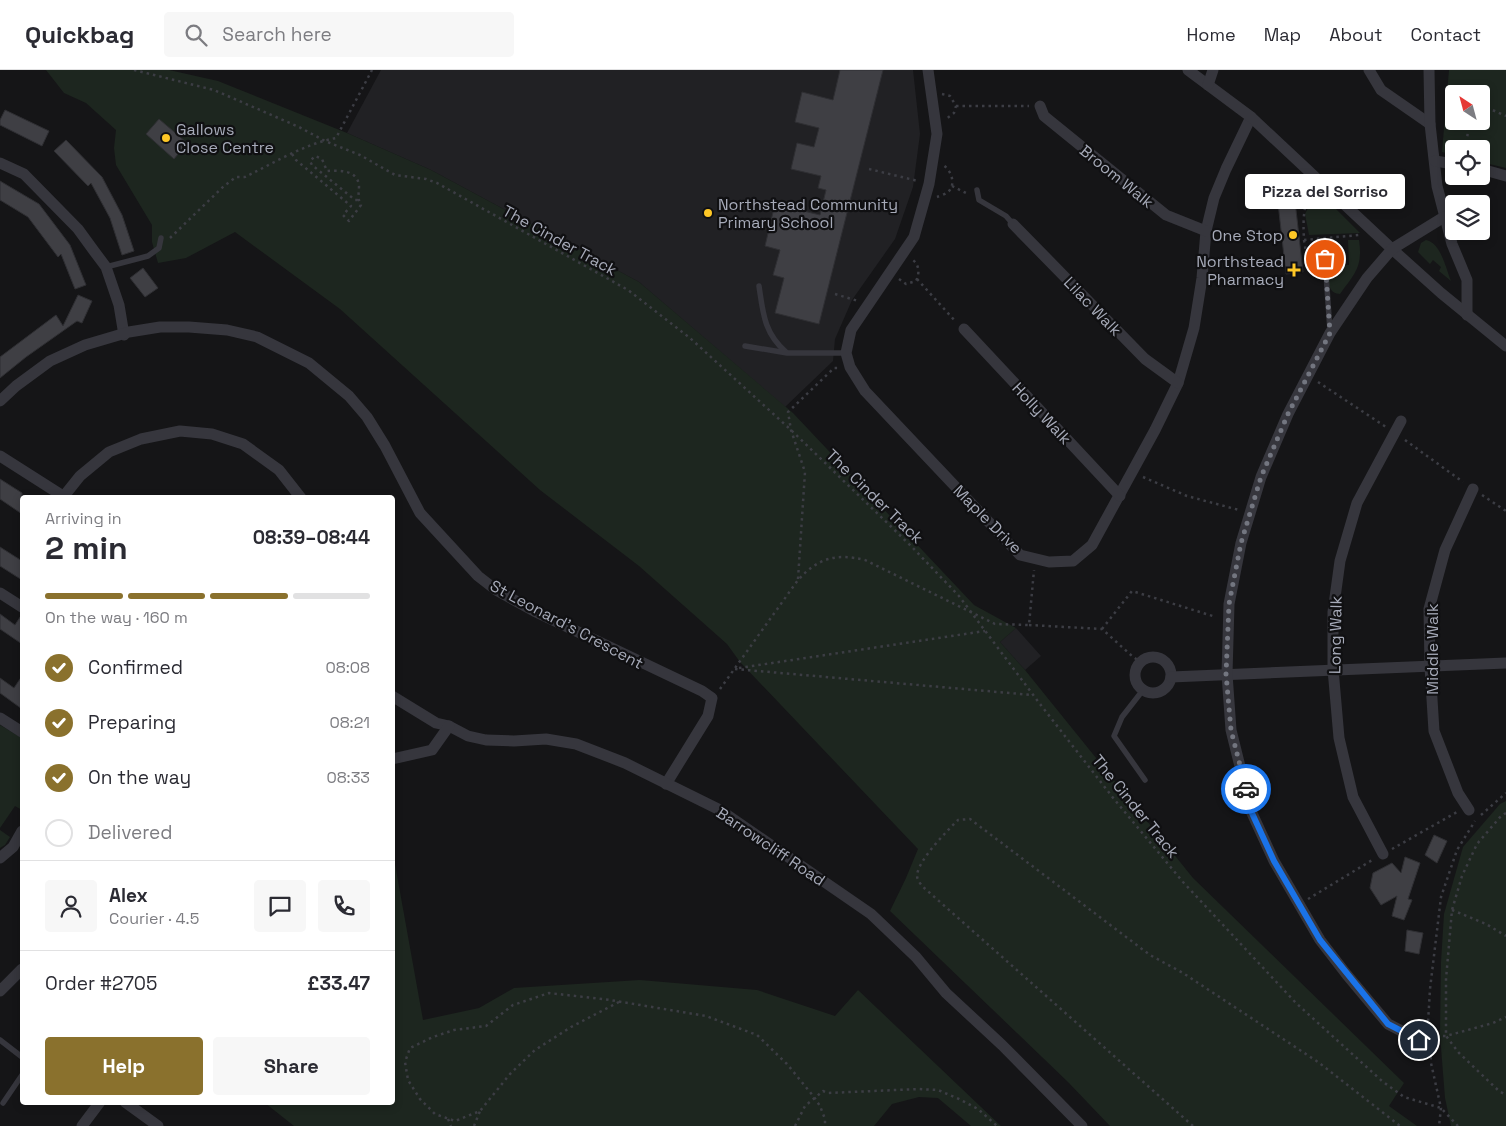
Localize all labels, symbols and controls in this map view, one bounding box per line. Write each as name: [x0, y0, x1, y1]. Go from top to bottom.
search box: [164, 12, 514, 57]
text: Quickbag: [25, 19, 134, 50]
icon: search: [182, 21, 210, 49]
text: Search here: [222, 22, 332, 47]
text: Home: [1187, 23, 1236, 46]
text: Map: [1264, 23, 1301, 46]
text: About: [1329, 23, 1383, 46]
text: Contact: [1411, 23, 1481, 46]
north arrow: [1445, 85, 1490, 130]
map controls: [1445, 85, 1490, 240]
place label: Gallows Close Centre: [176, 119, 274, 158]
marker: Gallows Close Centre: [160, 132, 172, 144]
street label: Broom Walk: [1075, 140, 1158, 213]
button: locate: [1445, 140, 1490, 185]
callout: Pizza del Sorriso: [1245, 174, 1405, 209]
text: Pizza del Sorriso: [1262, 181, 1388, 202]
place label: Northstead Community Primary School: [718, 194, 898, 233]
button: layers: [1445, 195, 1490, 240]
street label: The Cinder Track: [499, 200, 621, 281]
marker: Northstead Community Primary School: [702, 207, 714, 219]
place label: One Stop: [1212, 225, 1283, 246]
marker: One Stop: [1287, 229, 1299, 241]
pin: [1304, 238, 1346, 280]
icon: bag: [1311, 245, 1339, 273]
place label: Northstead Pharmacy: [1196, 251, 1284, 290]
marker: Northstead Pharmacy: [1288, 264, 1300, 276]
street label: Lilac Walk: [1059, 272, 1126, 341]
street label: Holly Walk: [1008, 378, 1076, 449]
street label: The Cinder Track: [822, 445, 928, 548]
street label: Maple Drive: [949, 480, 1027, 558]
text: Arriving in: [45, 508, 122, 529]
text: 08:39–08:44: [253, 525, 370, 550]
text: 2 min: [45, 528, 128, 568]
street label: St Leonard's Crescent: [486, 575, 647, 674]
street label: Long Walk: [1324, 595, 1347, 674]
street label: Middle Walk: [1422, 603, 1443, 695]
text: On the way · 160 m: [45, 607, 188, 628]
icon: check: [45, 654, 73, 682]
text: Confirmed: [88, 655, 183, 680]
text: 08:08: [326, 657, 370, 678]
icon: check: [45, 709, 73, 737]
text: Preparing: [88, 710, 176, 735]
text: 08:21: [329, 712, 370, 733]
street label: The Cinder Track: [1087, 750, 1184, 863]
icon: check: [45, 764, 73, 792]
courier: [1221, 764, 1271, 814]
text: On the way: [88, 765, 191, 790]
text: 08:33: [326, 767, 370, 788]
icon: car: [1232, 775, 1260, 803]
street label: Barrowcliff Road: [712, 802, 829, 891]
text: Delivered: [88, 820, 173, 845]
button: person: [45, 880, 97, 932]
button: chat: [254, 880, 306, 932]
button: phone: [318, 880, 370, 932]
text: Alex: [109, 883, 148, 908]
text: Courier · 4.5: [109, 908, 199, 929]
text: Order #2705: [45, 971, 157, 996]
text: £33.47: [307, 971, 370, 996]
pin: [1398, 1019, 1440, 1061]
icon: home: [1405, 1026, 1433, 1054]
button: Help: [45, 1037, 203, 1095]
button: Share: [213, 1037, 370, 1095]

